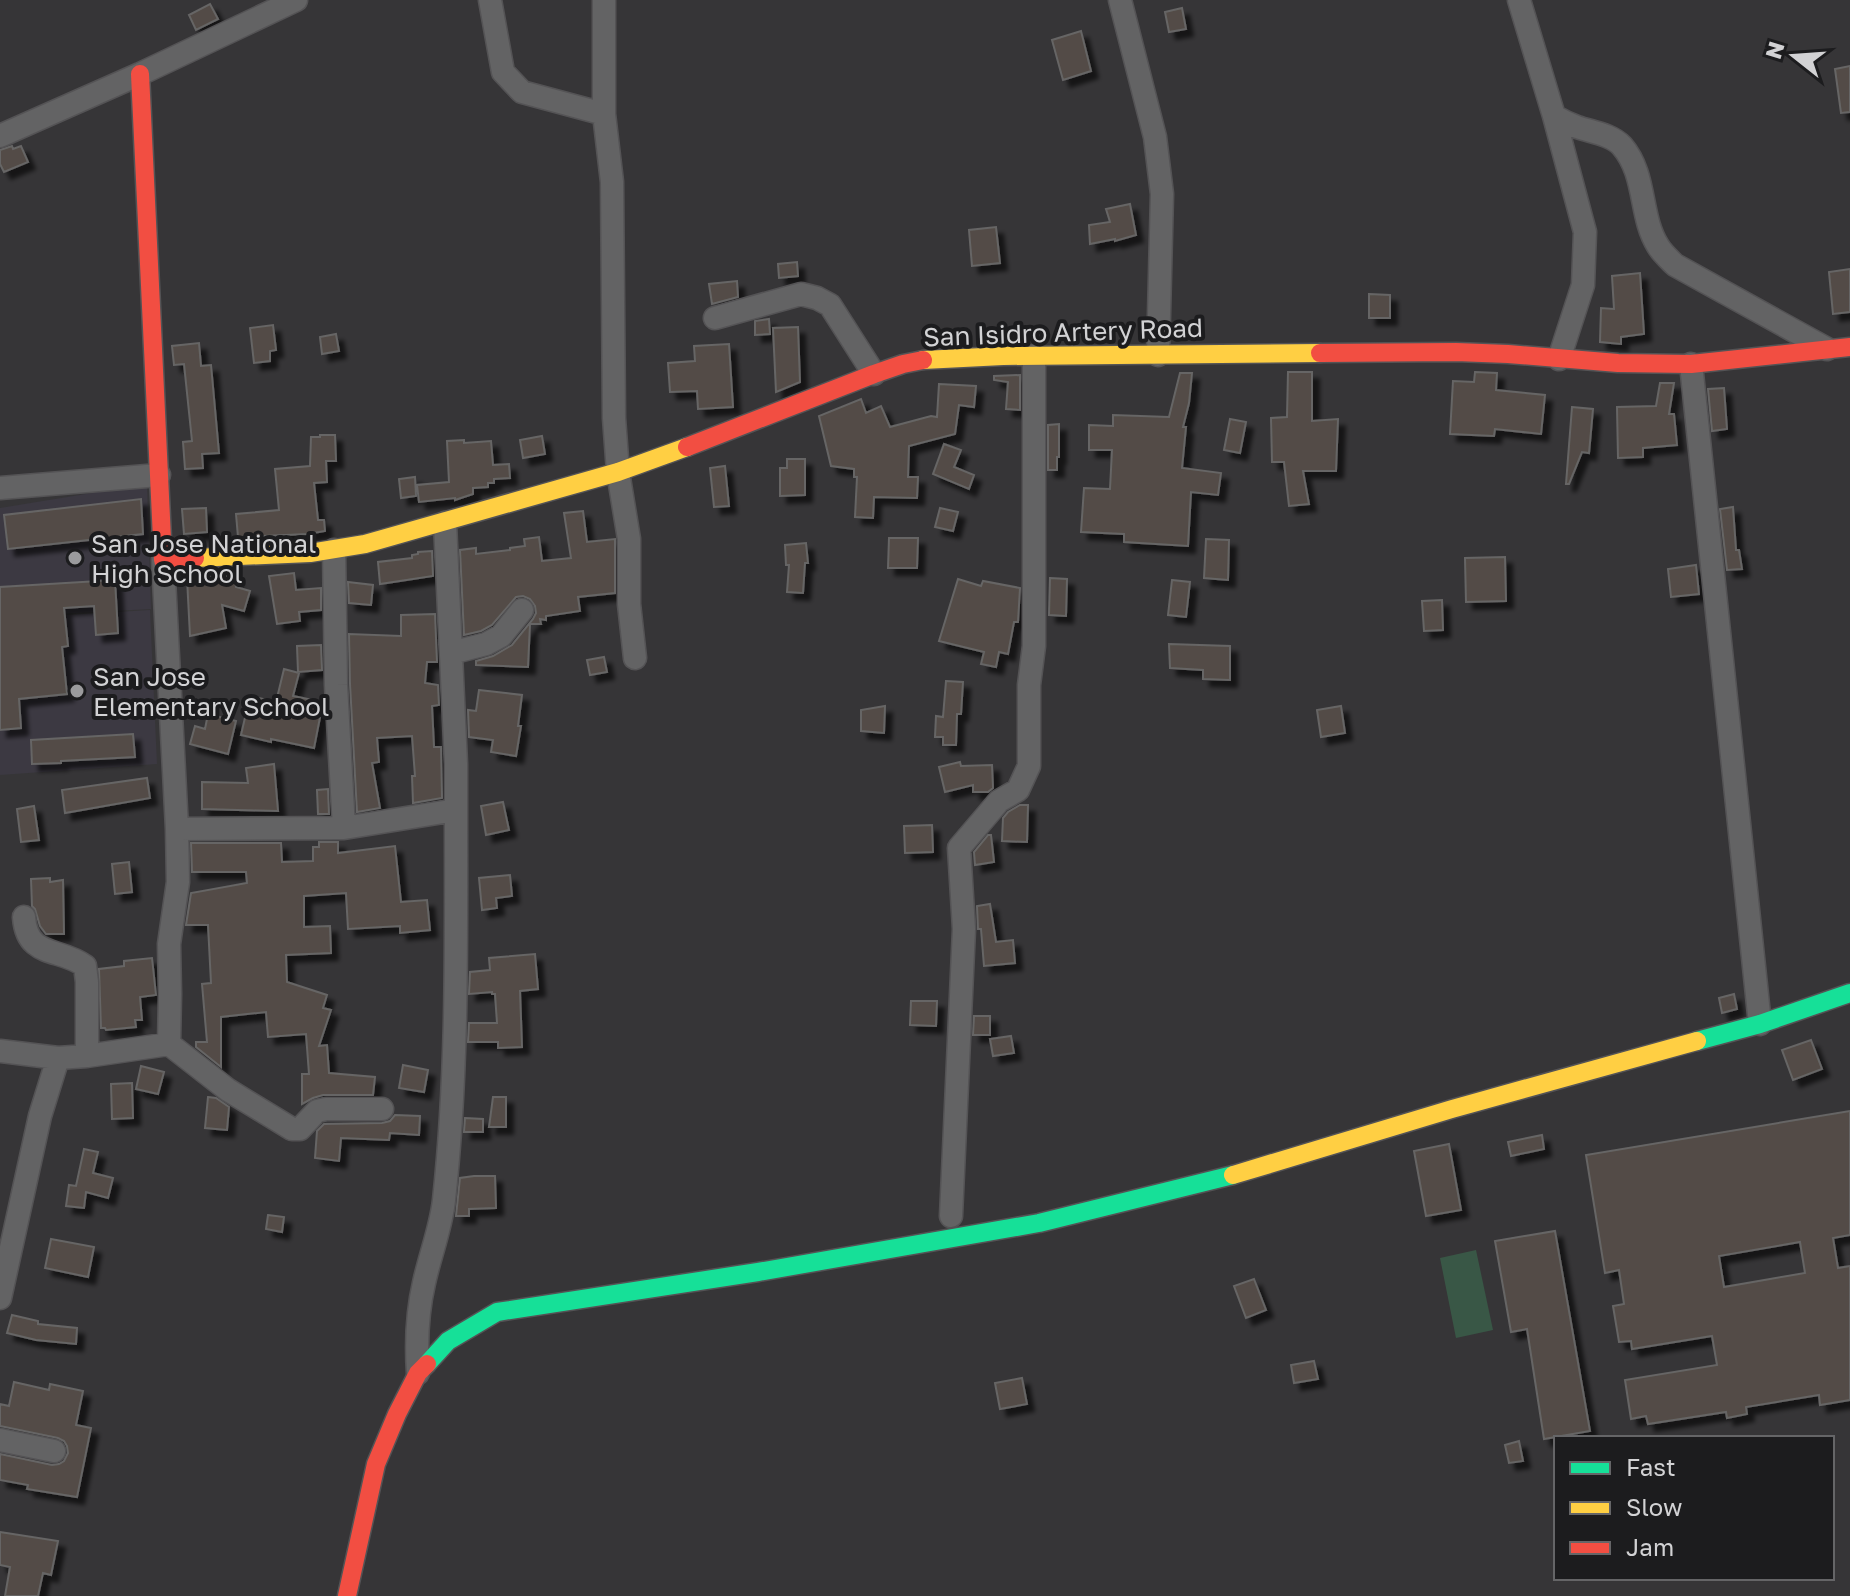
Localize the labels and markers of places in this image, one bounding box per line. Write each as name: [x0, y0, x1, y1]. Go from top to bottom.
place label: San Jose National High School: [91, 528, 316, 589]
marker: San Jose National High School: [66, 549, 84, 567]
place label: San Jose Elementary School: [93, 661, 329, 722]
marker: San Jose Elementary School: [68, 682, 86, 700]

